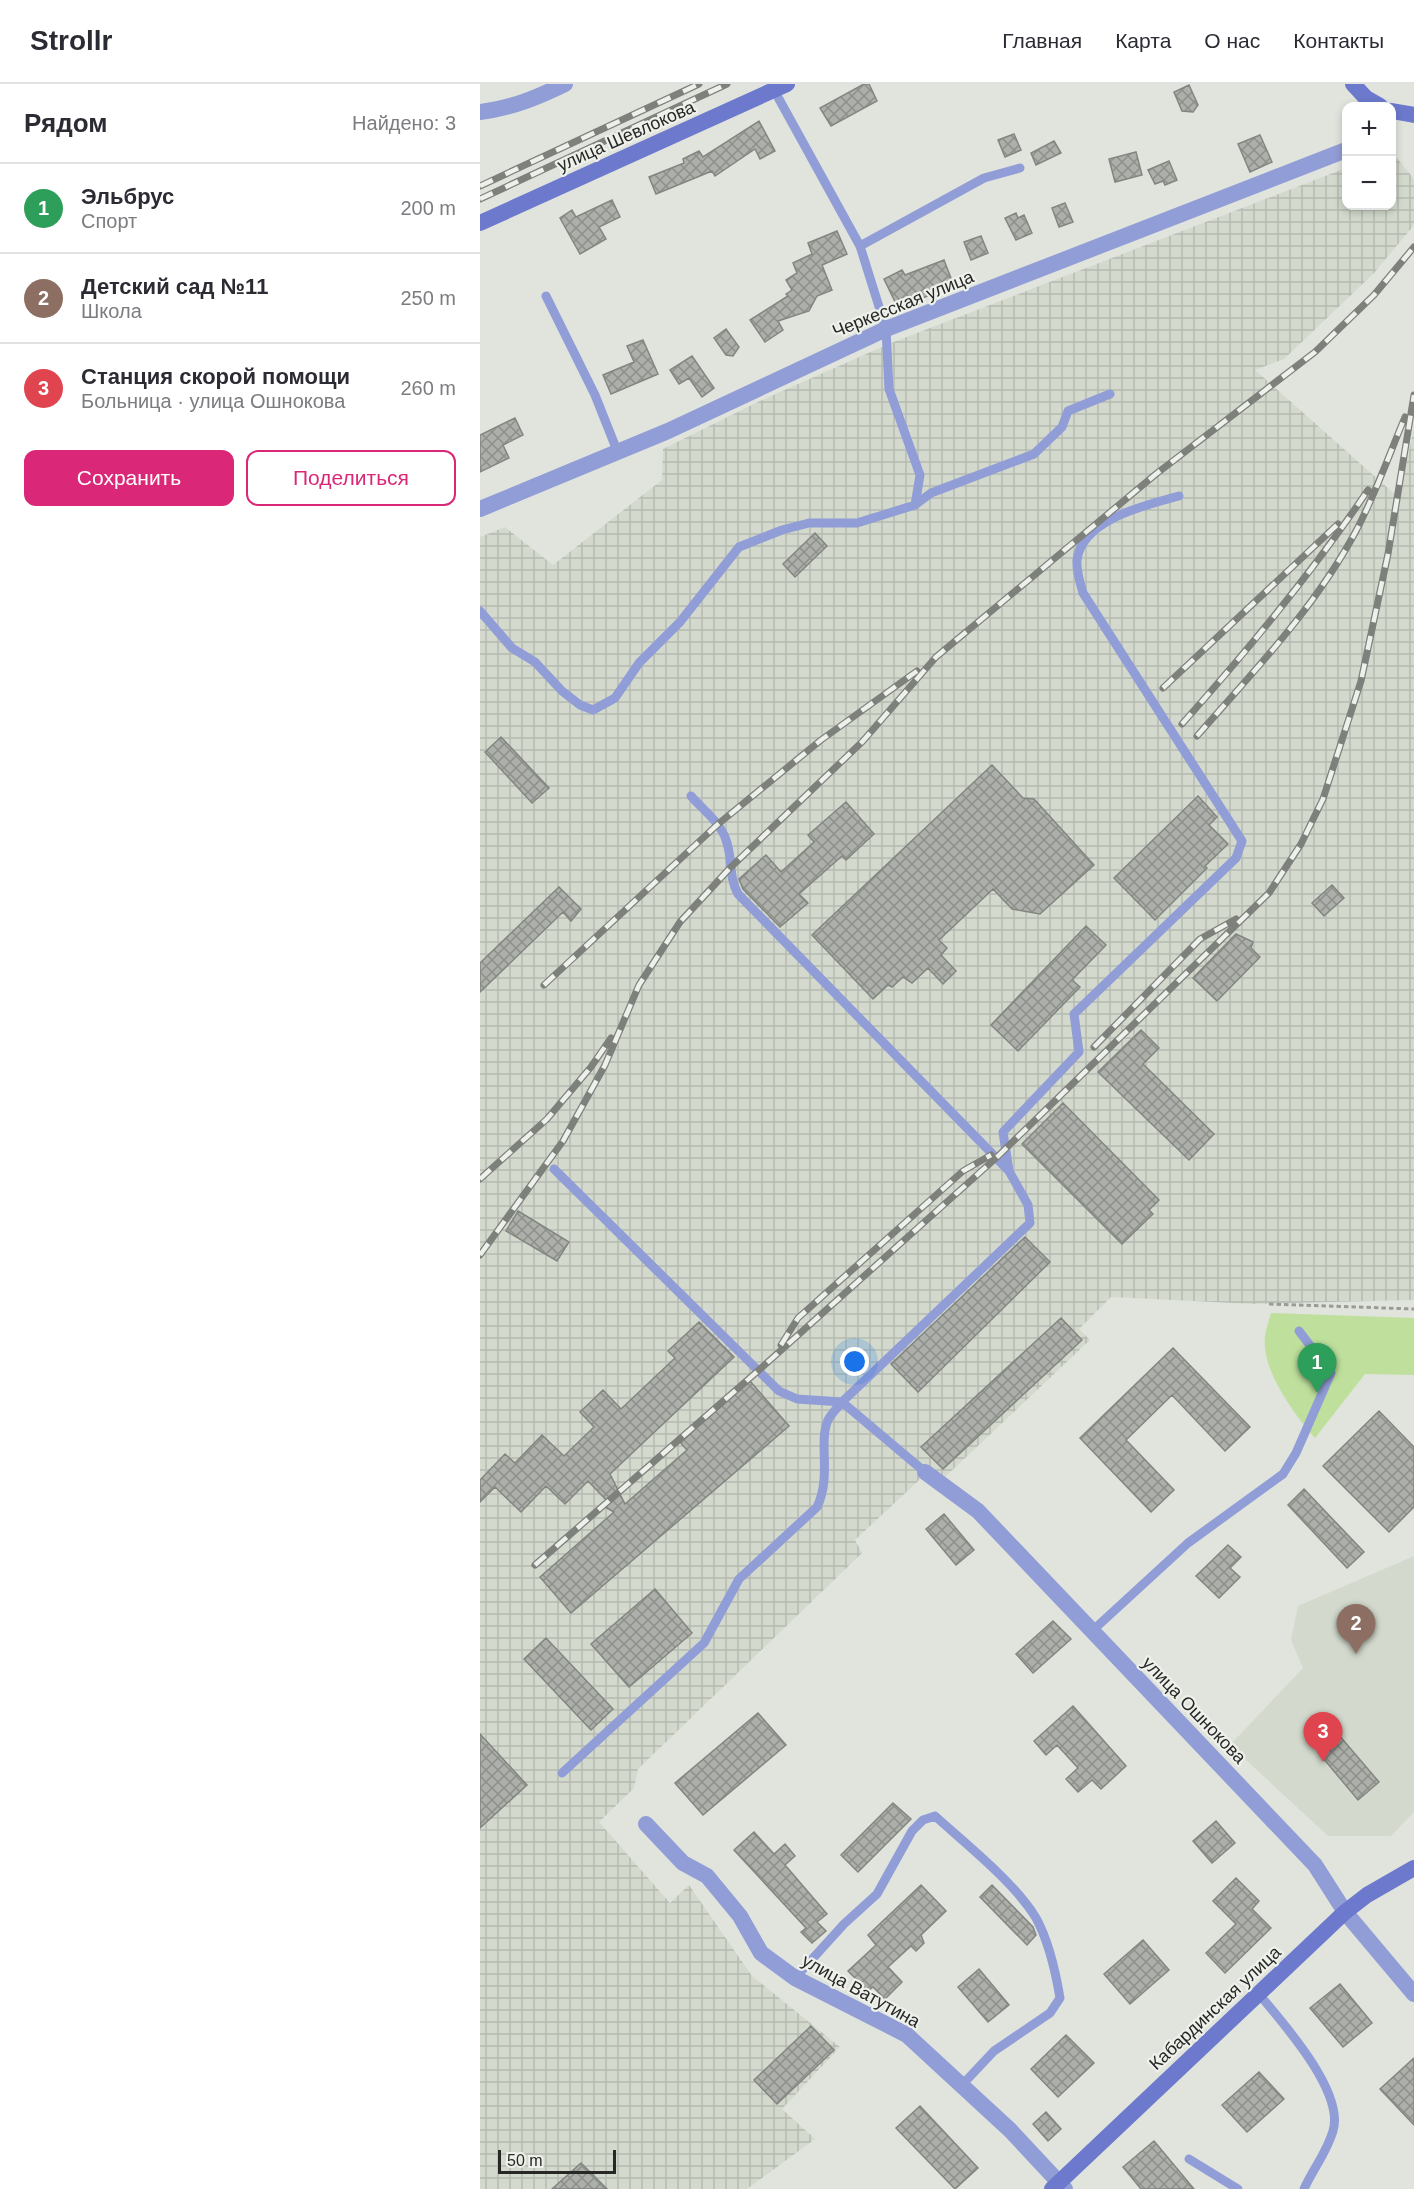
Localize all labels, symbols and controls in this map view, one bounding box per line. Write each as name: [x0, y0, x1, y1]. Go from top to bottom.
text: Strollr: [30, 25, 112, 56]
text: Главная: [1002, 29, 1082, 52]
text: Карта: [1115, 29, 1171, 52]
text: О нас: [1204, 29, 1260, 52]
text: Контакты: [1293, 29, 1384, 52]
street label: улица Шевлокова: [554, 96, 699, 175]
map controls: [1342, 102, 1396, 210]
button: +: [1342, 102, 1396, 156]
text: Рядом: [24, 108, 107, 138]
text: Найдено: 3: [352, 112, 456, 134]
button: −: [1342, 156, 1396, 210]
text: Эльбрус: [81, 184, 174, 209]
text: 1: [38, 197, 49, 219]
text: 200 m: [400, 197, 456, 219]
text: Спорт: [81, 210, 137, 232]
street label: Черкесская улица: [829, 266, 977, 341]
text: Детский сад №11: [81, 274, 268, 299]
text: 2: [38, 287, 49, 309]
text: 250 m: [400, 287, 456, 309]
text: Школа: [81, 300, 142, 322]
text: Станция скорой помощи: [81, 364, 350, 389]
text: 3: [38, 377, 49, 399]
text: 260 m: [400, 377, 456, 399]
text: Больница · улица Ошнокова: [81, 390, 345, 412]
button: Сохранить: [24, 450, 234, 506]
button: Поделиться: [246, 450, 456, 506]
pin: 1: [1298, 1344, 1336, 1393]
your location: [840, 1347, 869, 1376]
pin: 2: [1336, 1604, 1376, 1654]
street label: улица Ошнокова: [1138, 1653, 1251, 1768]
pin: 3: [1304, 1712, 1342, 1762]
street label: Кабардинская улица: [1145, 1941, 1285, 2074]
street label: улица Ватутина: [799, 1950, 924, 2032]
scale bar: [498, 2147, 616, 2174]
text: 50 m: [507, 2152, 543, 2169]

